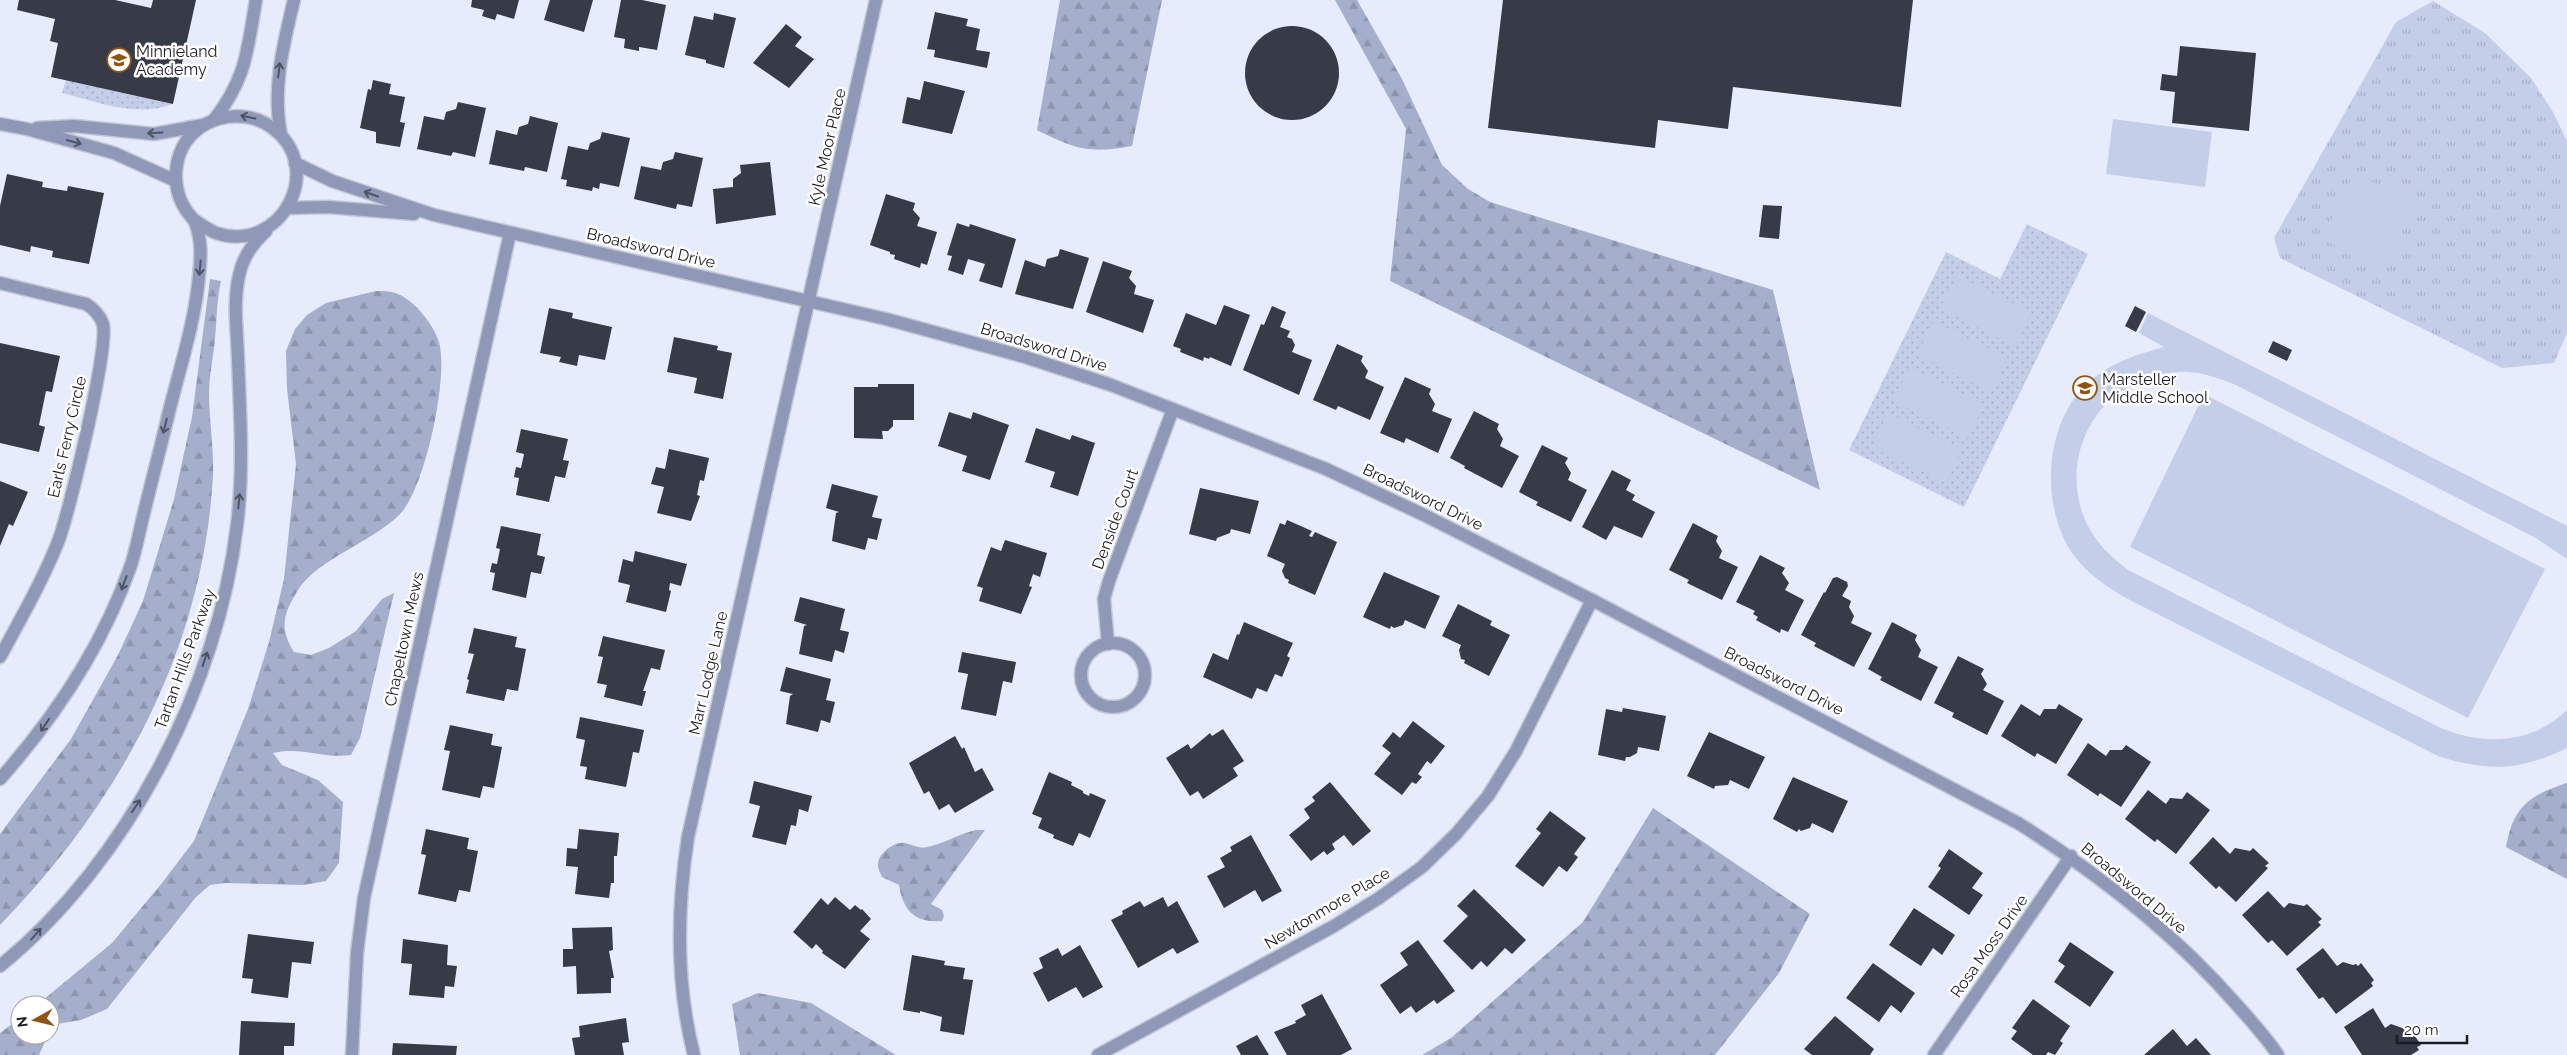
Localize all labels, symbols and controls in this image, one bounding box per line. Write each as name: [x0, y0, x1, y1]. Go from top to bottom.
place label: Minnieland Academy: [136, 42, 217, 79]
school or university icon: Minnieland Academy: [106, 47, 132, 73]
one-way arrow: [274, 62, 284, 78]
street label: Kyle Moor Place: [804, 87, 850, 207]
one-way arrow: [240, 112, 256, 122]
one-way arrow: [148, 128, 164, 137]
one-way arrow: [66, 137, 82, 147]
one-way arrow: [364, 189, 379, 198]
street label: Broadsword Drive: [585, 224, 717, 272]
one-way arrow: [195, 260, 205, 276]
street label: Broadsword Drive: [978, 319, 1110, 375]
place label: Marsteller Middle School: [2102, 370, 2209, 407]
street label: Earls Ferry Circle: [44, 374, 90, 500]
school or university icon: Marsteller Middle School: [2072, 375, 2098, 401]
one-way arrow: [160, 418, 169, 434]
street label: Broadsword Drive: [1360, 460, 1486, 534]
street label: Denside Court: [1088, 465, 1142, 572]
one-way arrow: [234, 493, 244, 509]
street label: Chapeltown Mews: [380, 570, 428, 708]
one-way arrow: [119, 575, 128, 590]
street label: Tartan Hills Parkway: [151, 586, 219, 732]
street label: Marr Lodge Lane: [685, 609, 731, 737]
street label: Broadsword Drive: [1721, 643, 1847, 719]
one-way arrow: [201, 652, 210, 668]
one-way arrow: [40, 717, 50, 731]
one-way arrow: [131, 799, 141, 813]
street label: Broadsword Drive: [2077, 838, 2191, 938]
street label: Newtonmore Place: [1261, 863, 1393, 953]
street label: Rosa Moss Drive: [1946, 891, 2032, 1001]
one-way arrow: [30, 927, 42, 940]
north arrow: [10, 995, 60, 1045]
scale bar: [2397, 1012, 2467, 1044]
text: N: [13, 1015, 31, 1028]
text: 20 m: [2404, 1021, 2439, 1039]

